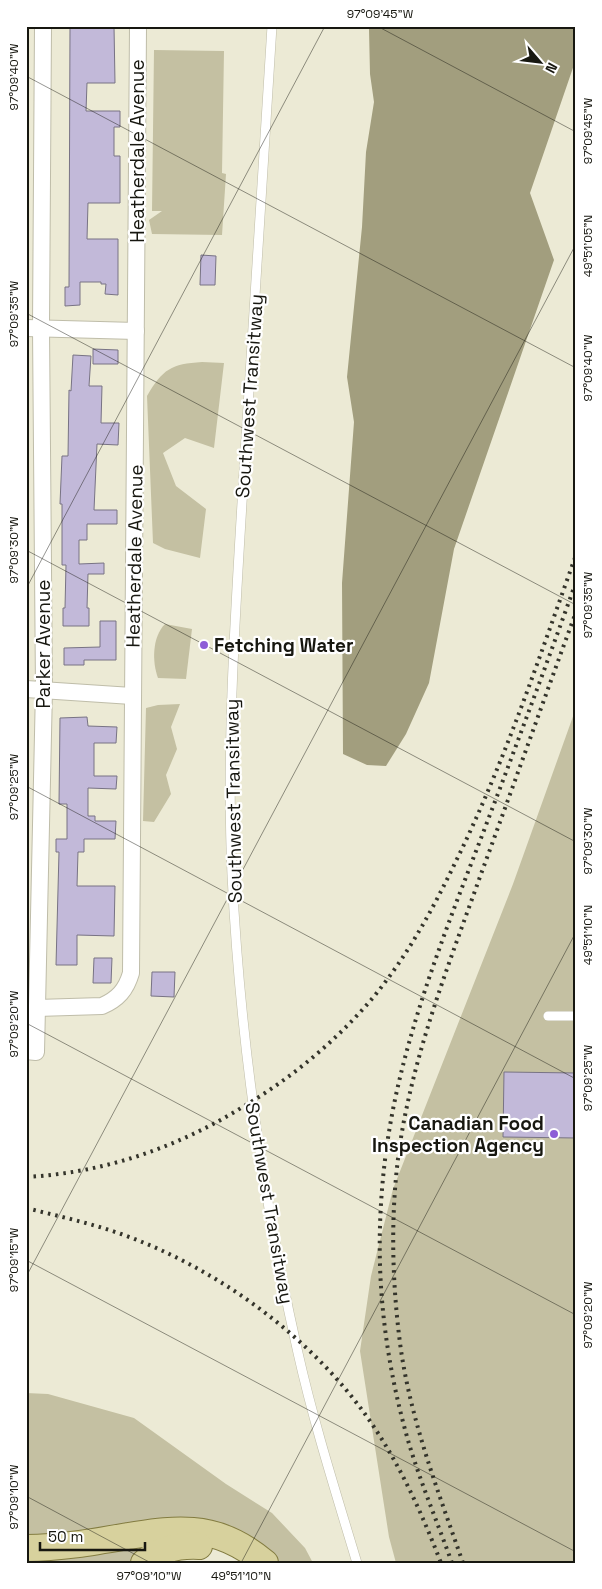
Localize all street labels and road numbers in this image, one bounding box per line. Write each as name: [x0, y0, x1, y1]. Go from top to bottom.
street label: Heatherdale Avenue: [125, 59, 150, 243]
street label: Southwest Transitway: [230, 293, 269, 499]
street label: Heatherdale Avenue: [120, 464, 149, 648]
street label: Parker Avenue: [31, 579, 56, 709]
street label: Southwest Transitway: [219, 699, 248, 903]
street label: Southwest Transitway: [239, 1100, 300, 1306]

